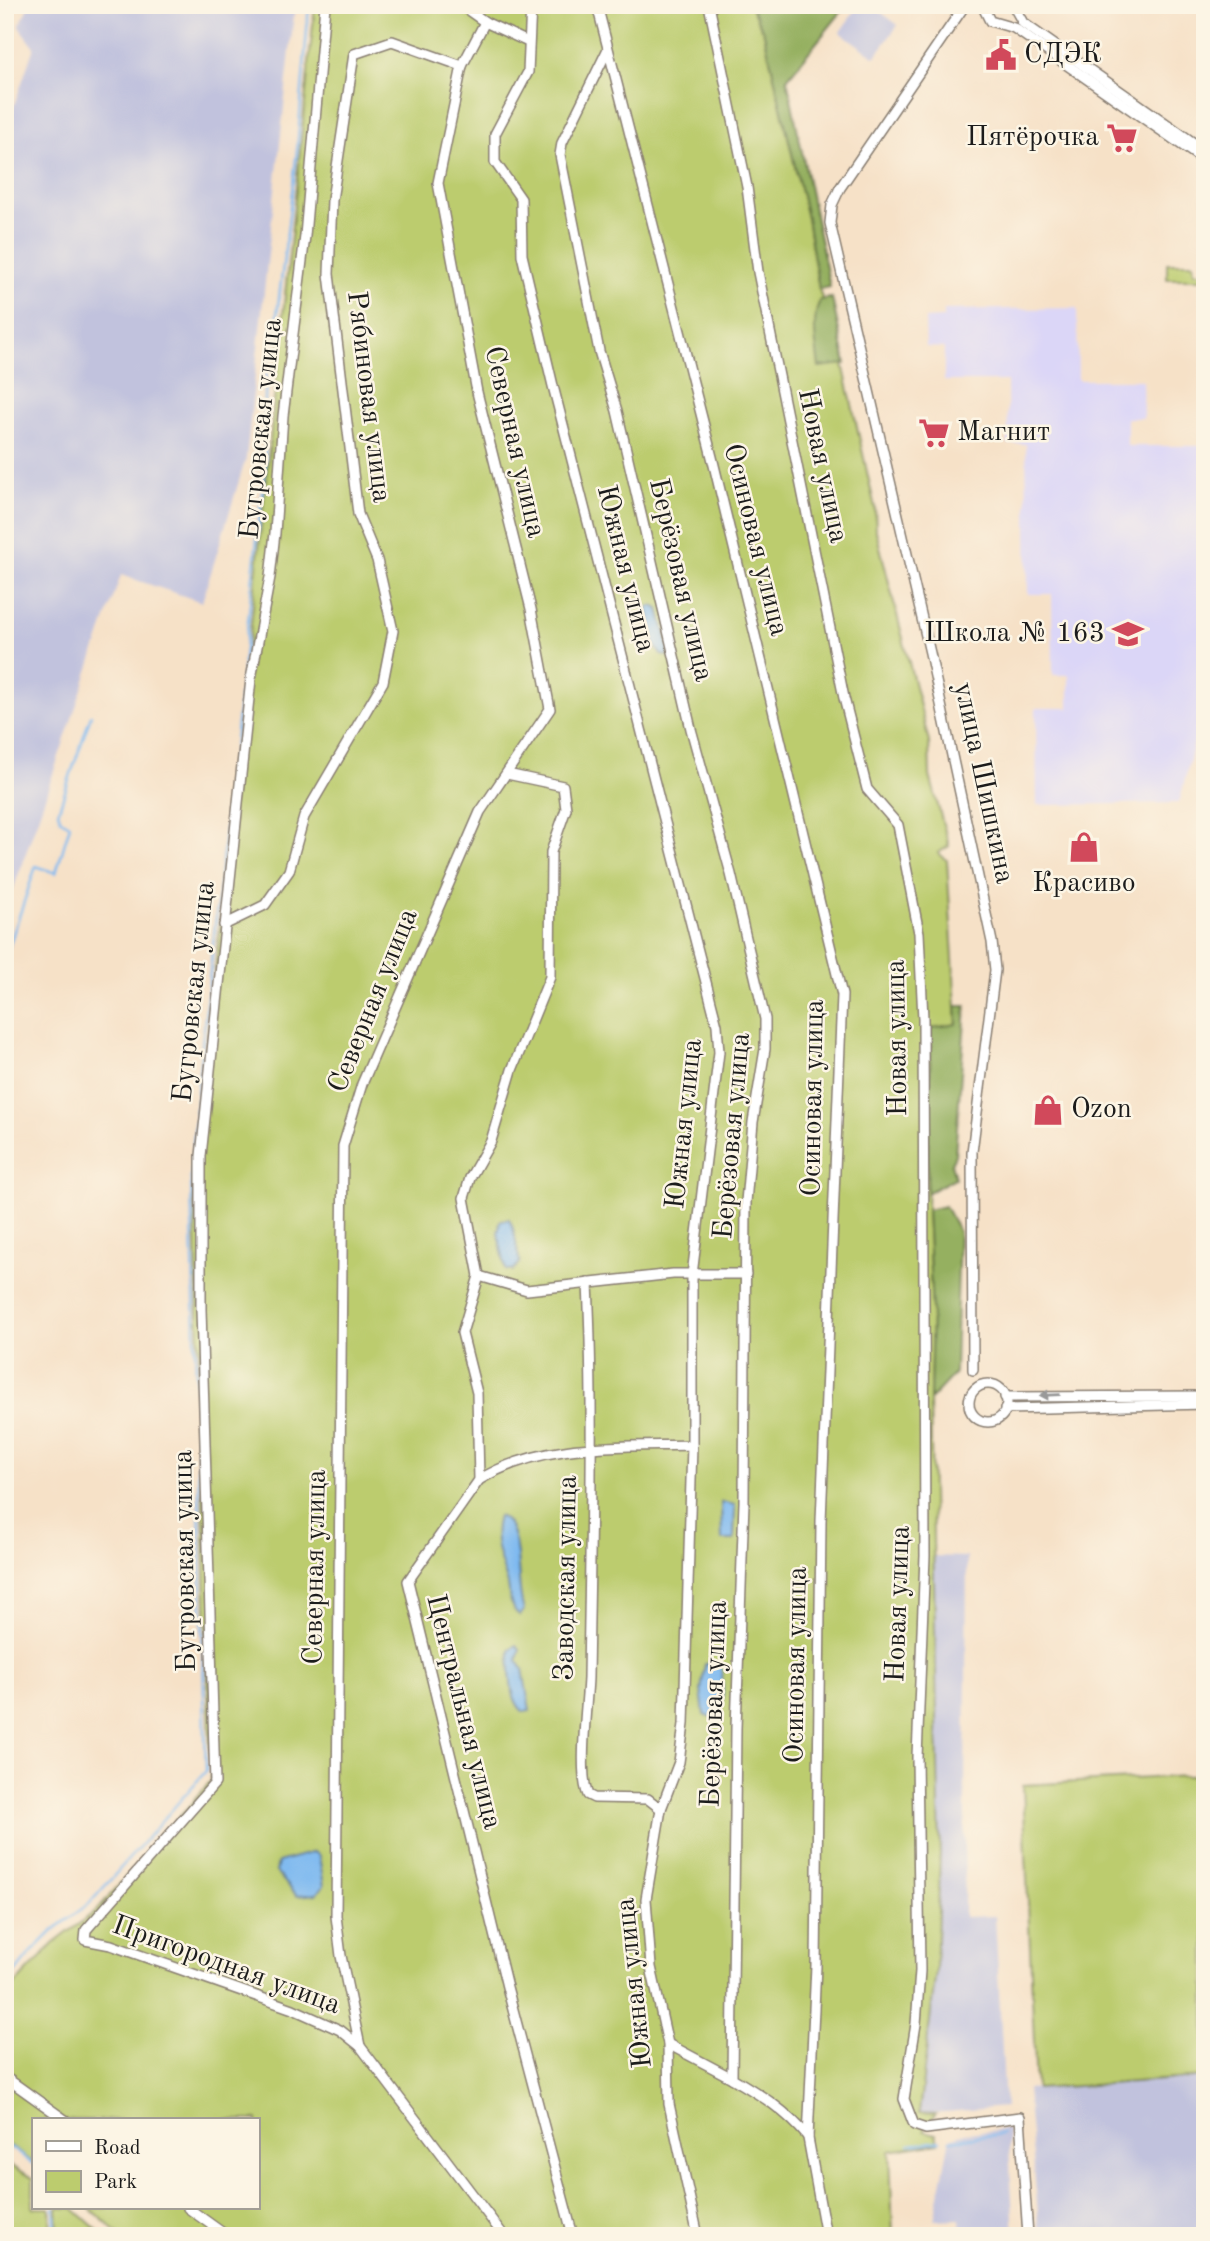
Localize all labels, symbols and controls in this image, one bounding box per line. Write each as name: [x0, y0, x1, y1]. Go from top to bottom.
public building icon: СДЭК: [984, 38, 1018, 72]
place label: СДЭК: [1024, 41, 1102, 69]
supermarket icon: Пятёрочка: [1105, 121, 1139, 155]
place label: Пятёрочка: [966, 124, 1099, 152]
street label: Рябиновая улица: [341, 290, 395, 505]
street label: Бугровская улица: [236, 317, 288, 541]
street label: Северная улица: [478, 344, 550, 541]
street label: Новая улица: [792, 386, 852, 546]
supermarket icon: Магнит: [917, 416, 951, 450]
place label: Магнит: [957, 419, 1050, 447]
street label: Осиновая улица: [718, 441, 793, 639]
street label: Берёзовая улица: [643, 476, 717, 684]
street label: Южная улица: [591, 482, 659, 656]
school or university icon: Школа № 163: [1111, 617, 1145, 651]
place label: Школа № 163: [924, 620, 1105, 648]
street label: улица Шишкина: [948, 680, 1018, 886]
shop icon: Красиво: [1067, 830, 1101, 864]
place label: Красиво: [1032, 870, 1136, 898]
street label: Бугровская улица: [169, 880, 221, 1104]
street label: Северная улица: [324, 905, 424, 1097]
street label: Новая улица: [883, 959, 913, 1117]
street label: Осиновая улица: [798, 999, 830, 1197]
street label: Берёзовая улица: [710, 1031, 756, 1241]
street label: Южная улица: [662, 1037, 708, 1211]
shop icon: Ozon: [1031, 1093, 1065, 1127]
place label: Ozon: [1071, 1096, 1132, 1124]
one-way arrow: [1039, 1389, 1061, 1400]
street label: Бугровская улица: [170, 1449, 202, 1673]
street label: Северная улица: [300, 1469, 332, 1665]
street label: Заводская улица: [551, 1475, 583, 1681]
street label: Новая улица: [882, 1525, 916, 1683]
street label: Осиновая улица: [781, 1566, 813, 1764]
street label: Центральная улица: [420, 1592, 506, 1833]
street label: Берёзовая улица: [697, 1600, 733, 1808]
street label: Южная улица: [612, 1896, 658, 2070]
street label: Пригородная улица: [108, 1912, 344, 2020]
legend: [32, 2118, 259, 2210]
text: Road: [94, 2138, 141, 2159]
text: Park: [94, 2172, 137, 2193]

